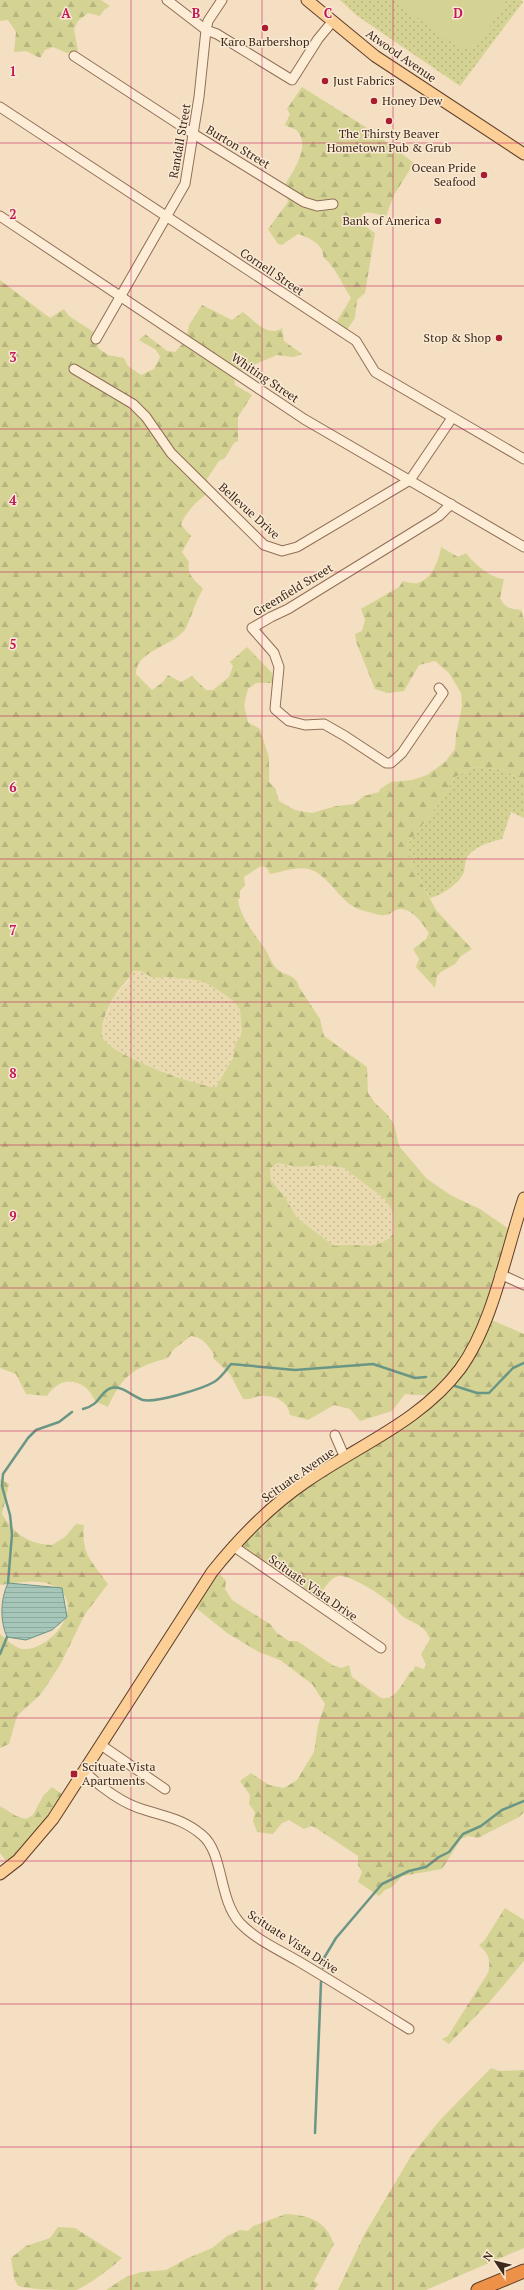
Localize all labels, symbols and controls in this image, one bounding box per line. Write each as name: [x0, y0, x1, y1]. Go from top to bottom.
text: A: [61, 4, 71, 22]
text: B: [192, 4, 200, 22]
text: C: [324, 4, 332, 22]
text: D: [453, 4, 463, 22]
marker: Karo Barbershop: [260, 23, 270, 33]
street label: Atwood Avenue: [363, 26, 439, 85]
place label: Karo Barbershop: [221, 34, 310, 49]
text: 1: [9, 62, 17, 80]
place label: Just Fabrics: [333, 73, 395, 88]
marker: Just Fabrics: [320, 76, 330, 86]
place label: Honey Dew: [382, 93, 443, 108]
marker: Honey Dew: [369, 96, 379, 106]
street label: Randall Street: [166, 102, 194, 179]
marker: The Thirsty Beaver Hometown Pub & Grub: [384, 116, 394, 126]
street label: Burton Street: [204, 122, 273, 172]
place label: The Thirsty Beaver Hometown Pub & Grub: [327, 126, 452, 155]
place label: Ocean Pride Seafood: [412, 160, 476, 189]
marker: Ocean Pride Seafood: [479, 170, 489, 180]
text: 2: [9, 205, 17, 223]
place label: Bank of America: [342, 213, 430, 228]
marker: Bank of America: [433, 216, 443, 226]
street label: Cornell Street: [237, 245, 308, 299]
place label: Stop & Shop: [424, 330, 491, 345]
marker: Stop & Shop: [494, 333, 504, 343]
text: 3: [9, 348, 17, 366]
street label: Whiting Street: [229, 349, 302, 406]
street label: Bellevue Drive: [216, 479, 283, 542]
text: 4: [9, 491, 17, 509]
street label: Greenfield Street: [250, 560, 336, 619]
text: 5: [9, 635, 17, 653]
text: 6: [9, 778, 17, 796]
text: 7: [9, 921, 17, 939]
text: 8: [9, 1064, 17, 1082]
text: 9: [9, 1207, 17, 1225]
street label: Scituate Avenue: [258, 1444, 337, 1505]
street label: Scituate Vista Drive: [266, 1551, 361, 1624]
place label: Scituate Vista Apartments: [82, 1759, 156, 1788]
marker: Scituate Vista Apartments: [69, 1769, 79, 1779]
street label: Scituate Vista Drive: [245, 1907, 341, 1977]
north arrow: [476, 2242, 516, 2282]
text: N: [480, 2248, 496, 2264]

